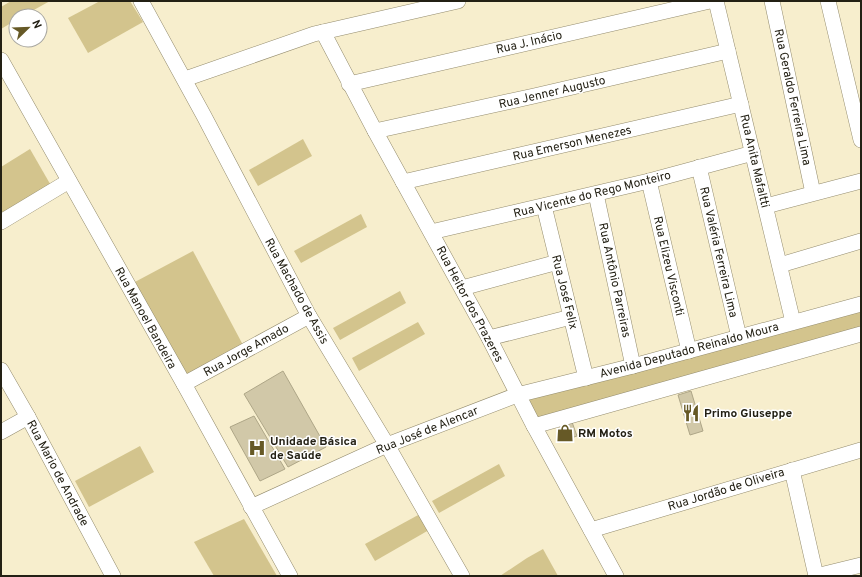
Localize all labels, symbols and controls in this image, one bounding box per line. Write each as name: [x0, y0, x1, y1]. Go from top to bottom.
north arrow: [8, 8, 48, 48]
text: N: [28, 18, 44, 31]
street label: Rua Geraldo Ferreira Lima: [770, 27, 814, 167]
street label: Rua J. Inácio: [494, 28, 564, 58]
street label: Rua Jenner Augusto: [497, 73, 608, 113]
street label: Rua Anita Mafaltti: [735, 113, 773, 210]
street label: Rua Emerson Menezes: [511, 123, 633, 165]
street label: Rua Vicente do Rego Monteiro: [512, 168, 673, 222]
street label: Rua Valéria Ferreira Lima: [695, 185, 741, 319]
street label: Rua Elizeu Visconti: [649, 215, 687, 318]
street label: Rua Antônio Parreiras: [594, 221, 634, 339]
street label: Rua Machado de Assis: [260, 236, 332, 347]
street label: Rua Heitor dos Prazeres: [432, 244, 507, 365]
street label: Rua José Felix: [547, 253, 581, 331]
street label: Rua Manoel Bandeira: [110, 265, 180, 372]
street label: Avenida Deputado Reinaldo Moura: [598, 319, 781, 383]
street label: Rua Jorge Amado: [201, 321, 292, 381]
street label: Rua José de Alencar: [374, 403, 481, 459]
restaurant icon: Primo Giuseppe: [681, 403, 701, 423]
place label: Primo Giuseppe: [704, 406, 792, 422]
street label: Rua Mario de Andrade: [22, 418, 92, 529]
shop icon: RM Motos: [555, 423, 575, 443]
place label: RM Motos: [578, 426, 633, 442]
place label: Unidade Básica de Saúde: [270, 434, 357, 464]
hospital icon: Unidade Básica de Saúde: [247, 438, 267, 458]
street label: Rua Jordão de Oliveira: [666, 465, 787, 515]

